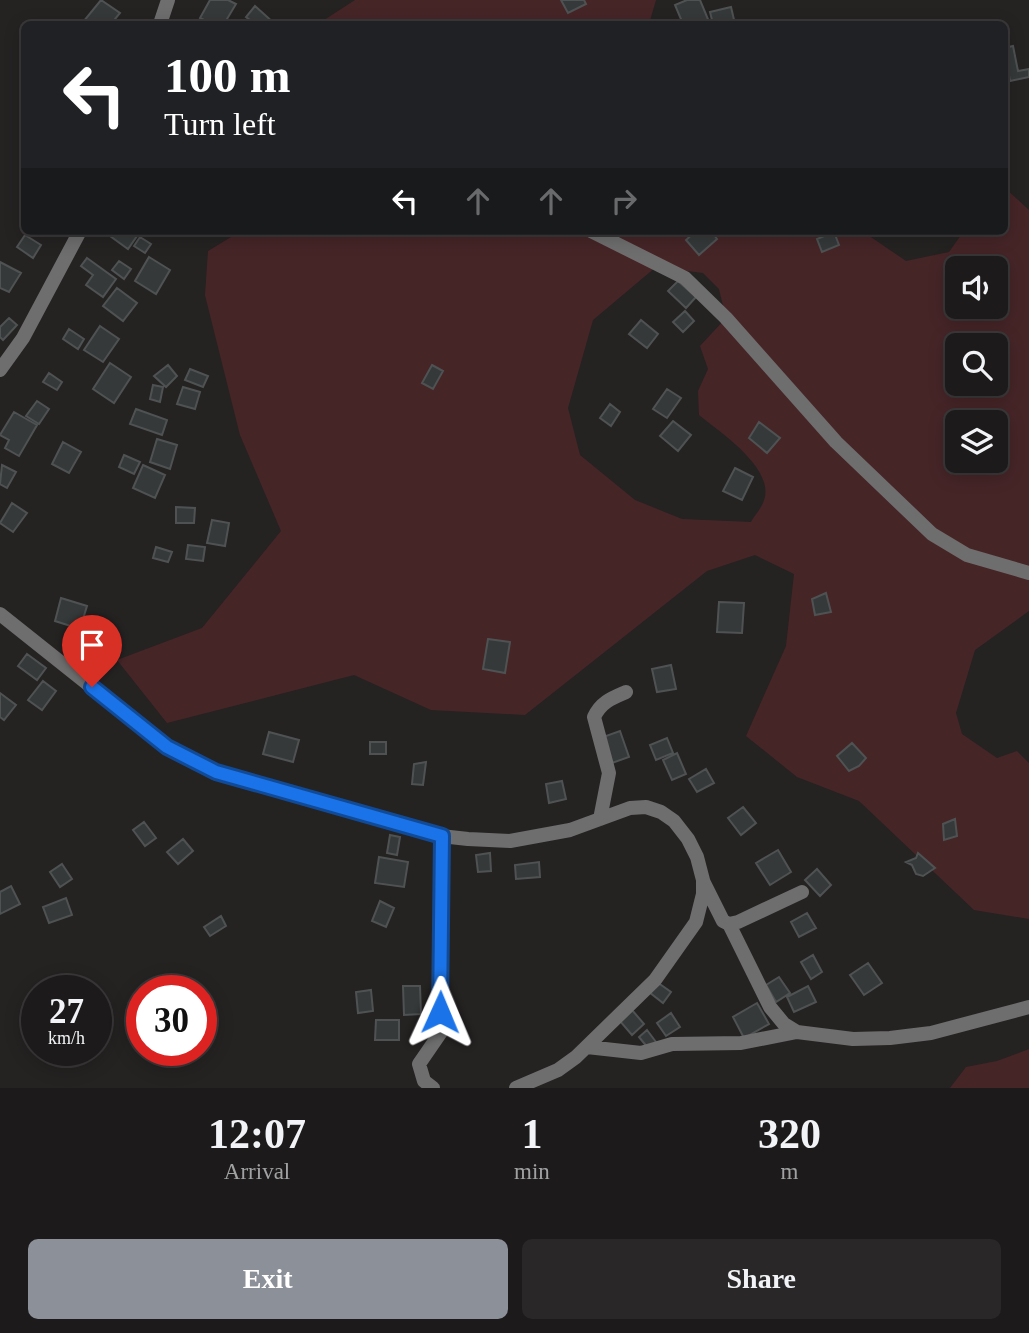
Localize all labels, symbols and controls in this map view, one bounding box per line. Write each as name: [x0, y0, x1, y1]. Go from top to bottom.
text: 100 m: [164, 48, 291, 103]
icon: left: [49, 49, 140, 140]
text: Turn left: [164, 106, 276, 142]
icon: left: [386, 182, 424, 220]
icon: ahead: [459, 182, 497, 220]
icon: ahead: [532, 182, 570, 220]
icon: right: [605, 182, 643, 220]
map controls: [945, 256, 1008, 473]
button: sound: [945, 256, 1008, 319]
button: search: [945, 333, 1008, 396]
button: layers: [945, 410, 1008, 473]
pin: [62, 615, 122, 687]
icon: arrive: [73, 626, 111, 664]
speed limit sign: 30: [126, 975, 217, 1066]
position arrow: [403, 975, 477, 1049]
text: 27: [49, 992, 84, 1031]
text: km/h: [48, 1028, 85, 1048]
text: 12:07: [208, 1111, 306, 1157]
text: 1: [521, 1111, 542, 1157]
text: 320: [758, 1111, 821, 1157]
text: Arrival: [224, 1159, 290, 1184]
text: min: [514, 1159, 550, 1184]
text: m: [780, 1159, 798, 1184]
button: Exit: [28, 1239, 508, 1319]
button: Share: [522, 1239, 1001, 1319]

